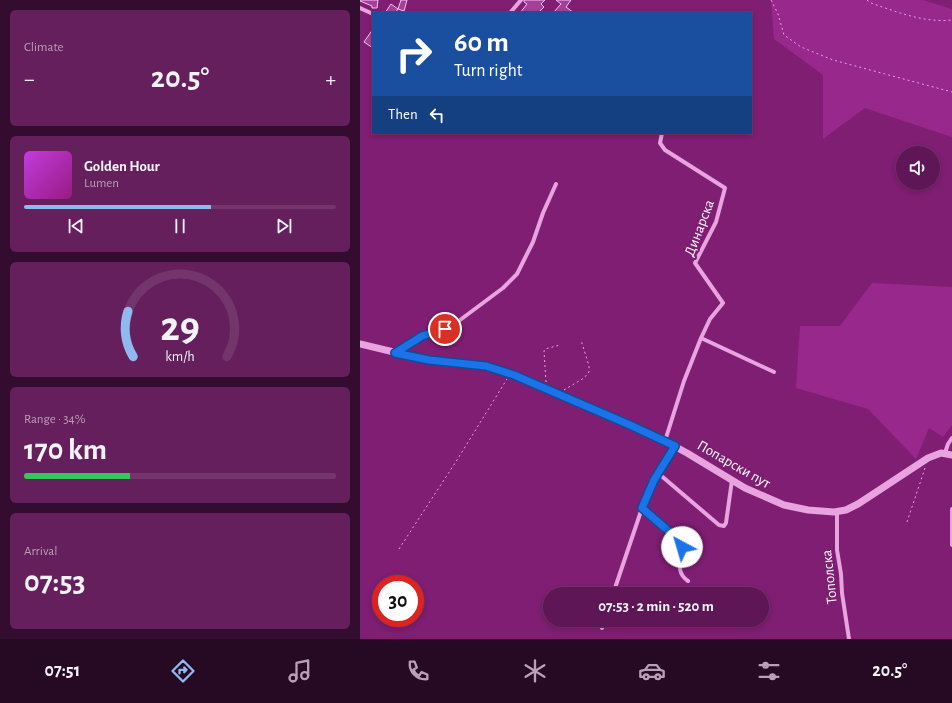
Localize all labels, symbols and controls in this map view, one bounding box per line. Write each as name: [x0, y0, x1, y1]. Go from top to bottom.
icon: right: [388, 28, 440, 80]
text: 60 m: [454, 29, 509, 57]
text: Climate: [24, 41, 63, 54]
text: Turn right: [454, 62, 523, 80]
text: 20.5°: [151, 63, 209, 93]
text: −: [24, 68, 35, 90]
text: +: [325, 68, 336, 90]
icon: left: [426, 104, 448, 126]
text: Then: [388, 107, 418, 122]
map controls: [896, 146, 940, 190]
button: sound: [896, 146, 940, 190]
text: Golden Hour: [84, 159, 160, 174]
text: Lumen: [84, 177, 119, 190]
street label: Динарска: [682, 198, 717, 259]
icon: previous: [65, 215, 87, 237]
icon: pause: [169, 215, 191, 237]
icon: next: [273, 215, 295, 237]
text: 29: [160, 307, 200, 348]
pin: [428, 312, 462, 346]
icon: arrive: [434, 318, 456, 340]
text: km/h: [165, 350, 195, 364]
text: Range · 34%: [24, 413, 85, 426]
text: 170 km: [24, 435, 107, 465]
street label: Попарски пут: [695, 438, 773, 492]
position arrow: [661, 526, 703, 568]
text: Arrival: [24, 545, 57, 558]
street label: Тополска: [819, 549, 840, 605]
text: 07:53: [24, 567, 85, 597]
speed limit sign: 30: [372, 575, 424, 627]
text: 07:53 · 2 min · 520 m: [598, 599, 714, 614]
icon: directions: [169, 657, 197, 685]
icon: music: [286, 657, 314, 685]
icon: phone: [404, 657, 432, 685]
icon: climate: [521, 657, 549, 685]
icon: car: [638, 657, 666, 685]
icon: filters: [755, 657, 783, 685]
text: 07:51: [45, 662, 80, 680]
text: 20.5°: [872, 662, 907, 680]

